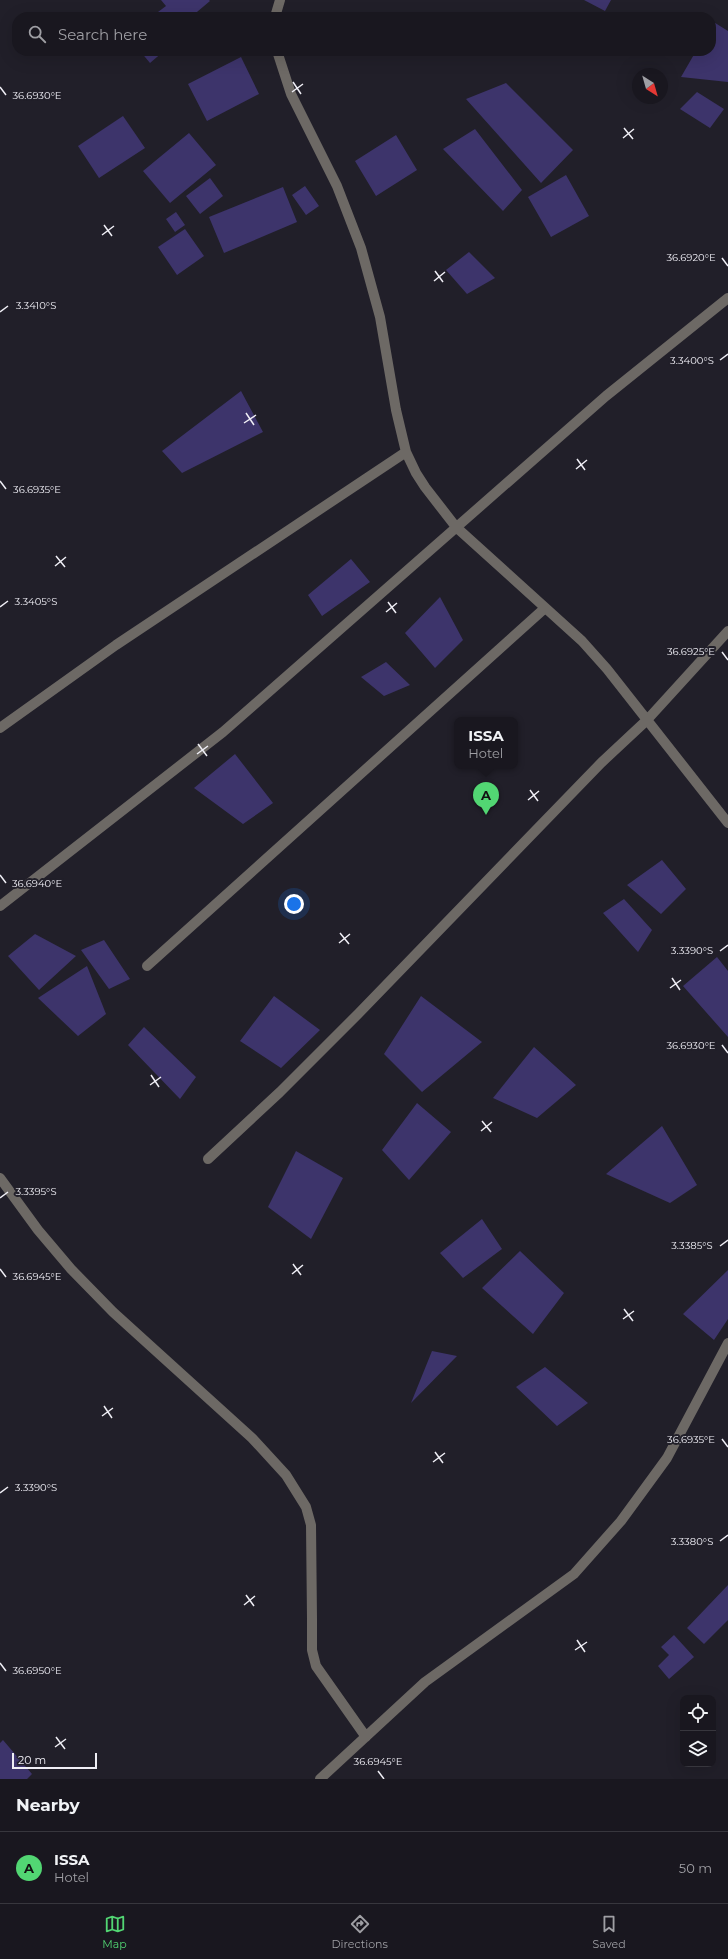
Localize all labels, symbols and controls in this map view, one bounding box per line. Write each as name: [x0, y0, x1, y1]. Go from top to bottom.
search box: [12, 12, 716, 56]
icon: search: [26, 23, 48, 45]
text: Search here: [58, 25, 147, 44]
north arrow: [632, 68, 668, 104]
text: 36.6930°E: [12, 89, 62, 102]
text: 36.6920°E: [666, 251, 716, 264]
text: 3.3410°S: [16, 299, 56, 312]
text: 3.3400°S: [670, 354, 714, 367]
text: 36.6935°E: [13, 483, 61, 496]
text: 3.3405°S: [15, 595, 57, 608]
text: 36.6925°E: [667, 645, 715, 658]
popup: [454, 717, 518, 769]
text: ISSA: [468, 726, 504, 745]
text: Hotel: [468, 745, 503, 761]
pin: A: [473, 782, 499, 815]
text: 36.6940°E: [12, 877, 62, 890]
your location: [284, 894, 304, 914]
text: 3.3390°S: [671, 944, 713, 957]
text: 36.6930°E: [666, 1039, 716, 1052]
text: 3.3395°S: [15, 1185, 57, 1198]
text: 3.3385°S: [671, 1239, 713, 1252]
text: 36.6945°E: [13, 1270, 62, 1283]
text: 36.6935°E: [667, 1433, 715, 1446]
text: 3.3390°S: [15, 1481, 57, 1494]
text: 3.3380°S: [671, 1535, 713, 1548]
text: 36.6950°E: [12, 1664, 62, 1677]
map controls: [680, 1695, 716, 1767]
button: locate: [680, 1695, 716, 1731]
button: layers: [680, 1731, 716, 1767]
scale bar: [12, 1751, 97, 1770]
text: 20 m: [18, 1753, 46, 1767]
text: 36.6945°E: [354, 1755, 403, 1768]
text: Nearby: [16, 1795, 80, 1815]
text: ISSA: [54, 1850, 90, 1869]
text: A: [24, 1860, 34, 1876]
text: 50 m: [679, 1860, 712, 1876]
text: Hotel: [54, 1869, 89, 1885]
tab: Map: [102, 1913, 127, 1951]
tab: Directions: [332, 1913, 388, 1951]
tab: Saved: [593, 1913, 626, 1951]

